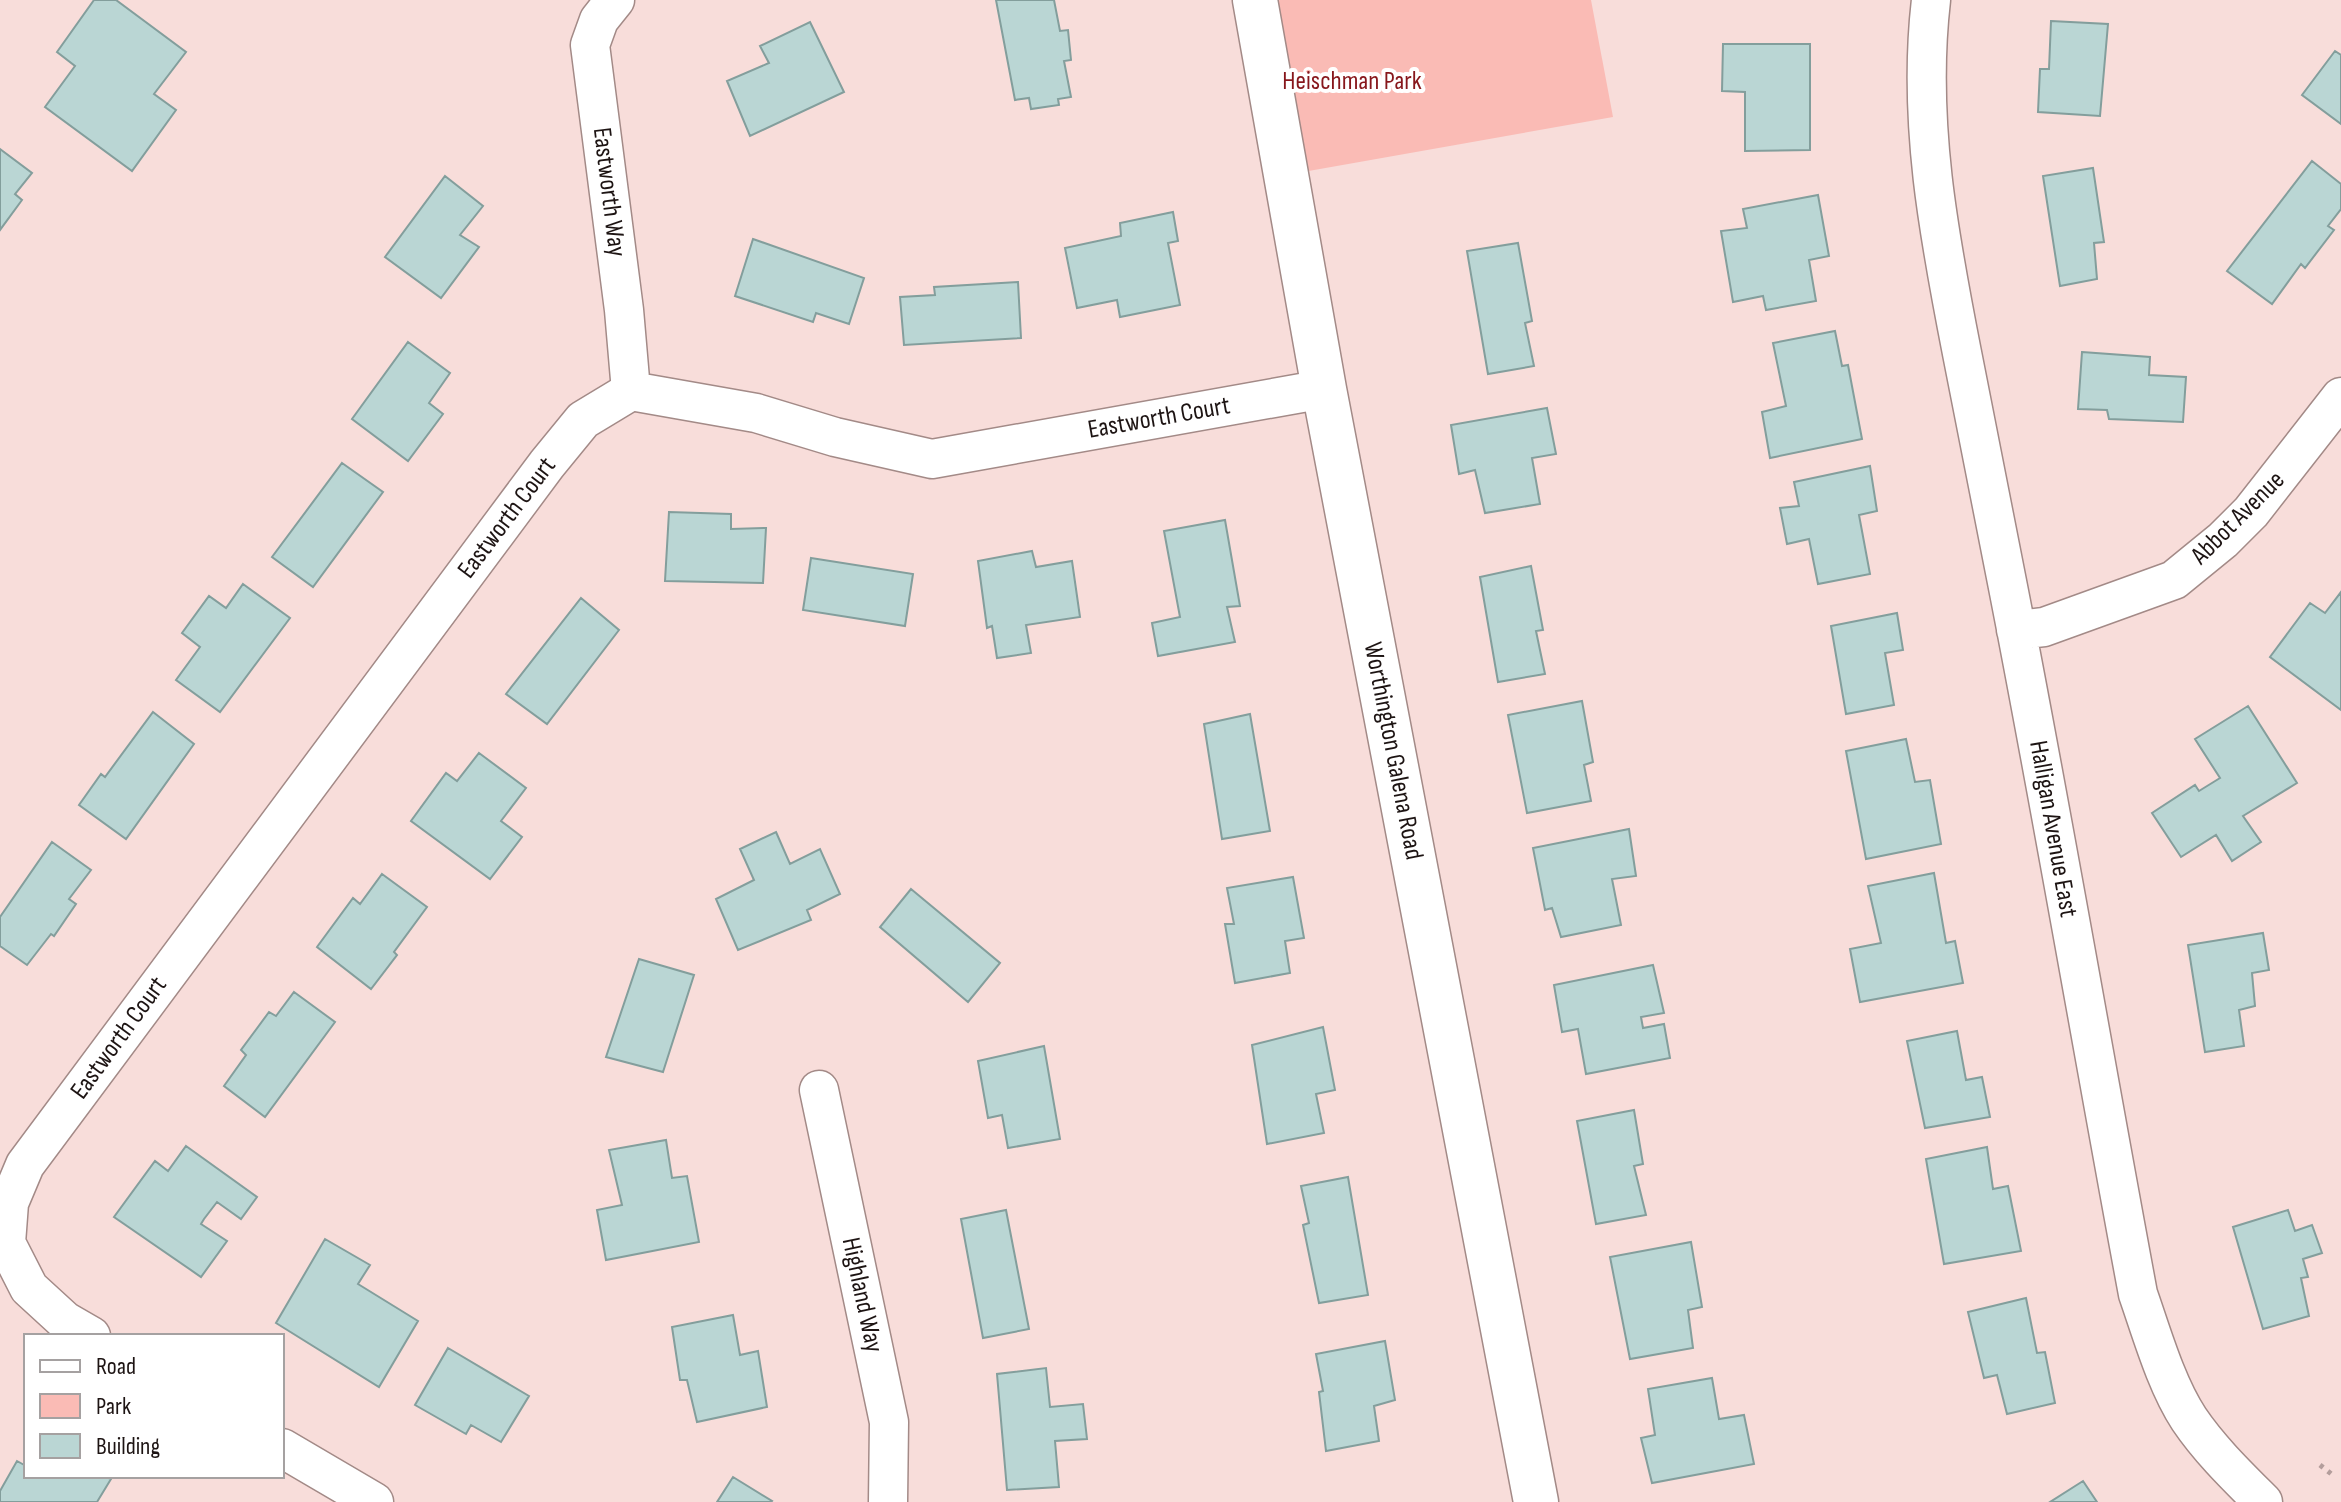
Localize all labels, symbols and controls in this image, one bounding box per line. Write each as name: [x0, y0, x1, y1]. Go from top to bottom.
park label: Heischman Park: [1282, 66, 1422, 97]
street label: Eastworth Way: [586, 126, 632, 258]
street label: Eastworth Court: [1086, 390, 1232, 446]
street label: Eastworth Court: [451, 451, 563, 585]
street label: Abbot Avenue: [2184, 465, 2291, 572]
street label: Worthington Galena Road: [1357, 640, 1429, 862]
street label: Halligan Avenue East: [2022, 738, 2084, 920]
street label: Eastworth Court: [64, 971, 174, 1105]
street label: Highland Way: [835, 1235, 889, 1355]
legend: [24, 1334, 284, 1478]
text: Road: [96, 1352, 136, 1381]
text: Park: [96, 1392, 131, 1421]
text: Building: [96, 1432, 160, 1461]

